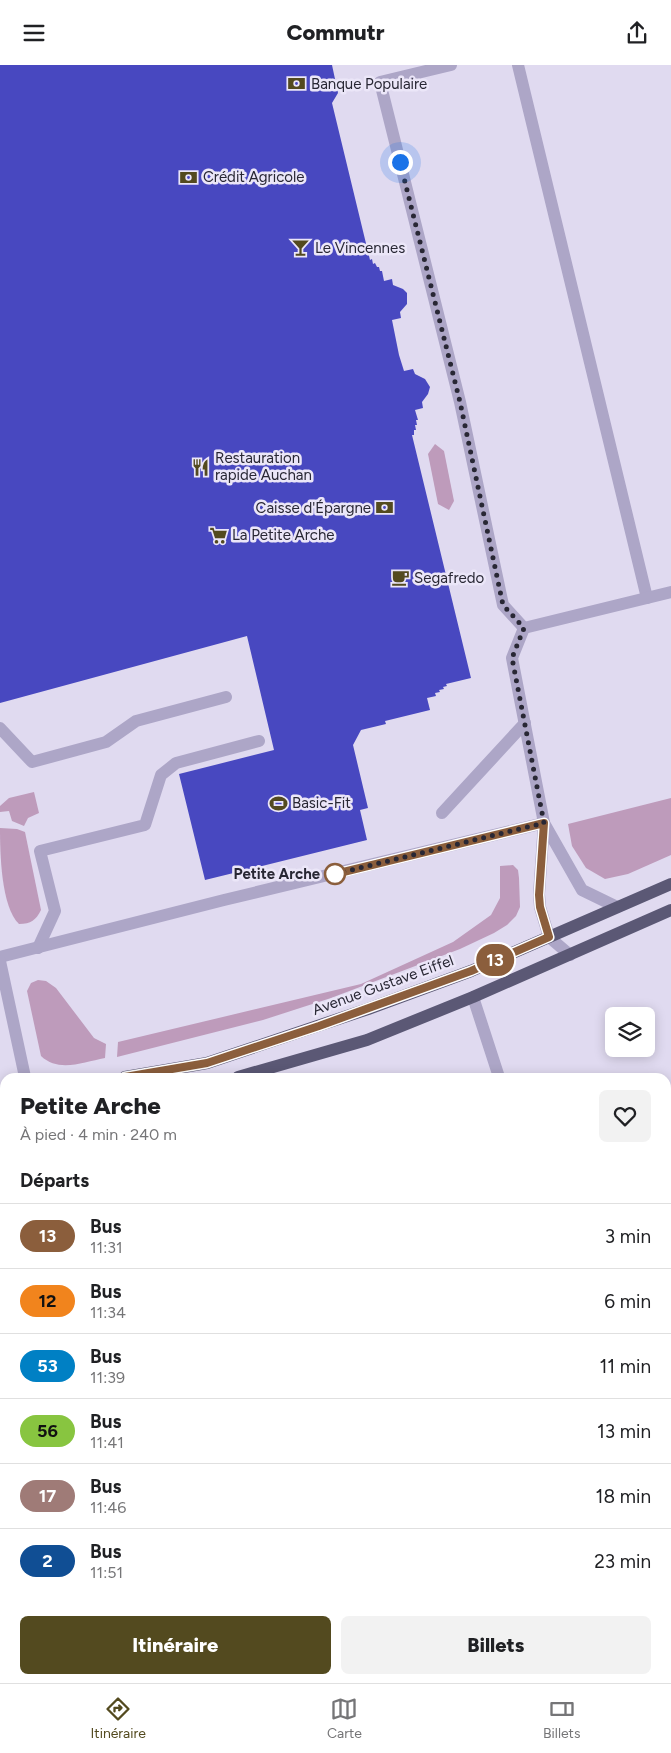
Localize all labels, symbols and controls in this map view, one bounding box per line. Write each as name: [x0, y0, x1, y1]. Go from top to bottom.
icon: menu: [20, 19, 48, 47]
text: Commutr: [286, 19, 385, 46]
icon: share: [623, 19, 651, 47]
bank icon: Banque Populaire: [287, 74, 307, 94]
place label: Banque Populaire: [311, 75, 427, 93]
your location: [388, 150, 413, 175]
bank icon: Crédit Agricole: [179, 167, 199, 187]
place label: Crédit Agricole: [203, 168, 304, 186]
bar icon: Le Vincennes: [291, 238, 311, 258]
place label: Le Vincennes: [315, 239, 405, 257]
place label: Restauration rapide Auchan: [215, 449, 312, 484]
restaurant icon: Restauration rapide Auchan: [191, 457, 211, 477]
bank icon: Caisse d'Épargne: [375, 498, 395, 518]
place label: Caisse d'Épargne: [256, 499, 371, 517]
supermarket icon: La Petite Arche: [208, 525, 228, 545]
place label: La Petite Arche: [232, 526, 334, 544]
cafe icon: Segafredo: [390, 568, 410, 588]
place label: Segafredo: [414, 569, 484, 587]
sports icon: Basic-Fit: [268, 793, 288, 813]
place label: Basic-Fit: [292, 794, 351, 812]
marker: Petite Arche: [324, 863, 346, 885]
place label: Petite Arche: [234, 865, 321, 883]
line badge: 13: [472, 944, 518, 976]
text: 13: [486, 949, 504, 971]
street label: Avenue Gustave Eiffel: [310, 951, 456, 1019]
map controls: [605, 1007, 655, 1057]
button: layers: [605, 1007, 655, 1057]
button: heart: [599, 1090, 651, 1142]
text: Petite Arche: [20, 1091, 161, 1120]
text: À pied · 4 min · 240 m: [20, 1125, 177, 1144]
text: Départs: [20, 1169, 89, 1192]
text: Bus: [90, 1215, 121, 1238]
text: 13: [39, 1225, 56, 1247]
text: 3 min: [605, 1225, 651, 1248]
text: 11:31: [90, 1238, 123, 1257]
text: Bus: [90, 1280, 121, 1303]
text: 12: [38, 1290, 57, 1312]
text: 6 min: [604, 1290, 651, 1313]
text: 11:34: [90, 1303, 126, 1322]
text: Bus: [90, 1345, 121, 1368]
text: 53: [37, 1355, 58, 1377]
text: 11 min: [599, 1355, 651, 1378]
text: 11:39: [90, 1368, 125, 1387]
text: Bus: [90, 1410, 121, 1433]
text: 56: [37, 1420, 58, 1442]
text: 13 min: [597, 1420, 651, 1443]
text: 11:41: [90, 1433, 124, 1452]
text: Bus: [90, 1475, 121, 1498]
text: 17: [39, 1485, 56, 1507]
text: 18 min: [596, 1485, 651, 1508]
text: 11:46: [90, 1498, 126, 1517]
text: Bus: [90, 1540, 121, 1563]
text: 2: [42, 1550, 53, 1572]
text: 23 min: [594, 1550, 651, 1573]
text: 11:51: [90, 1563, 123, 1582]
button: Itinéraire: [20, 1616, 331, 1674]
button: Billets: [341, 1616, 651, 1674]
tab: Itinéraire: [91, 1695, 146, 1742]
tab: Carte: [327, 1695, 362, 1742]
tab: Billets: [543, 1695, 580, 1742]

